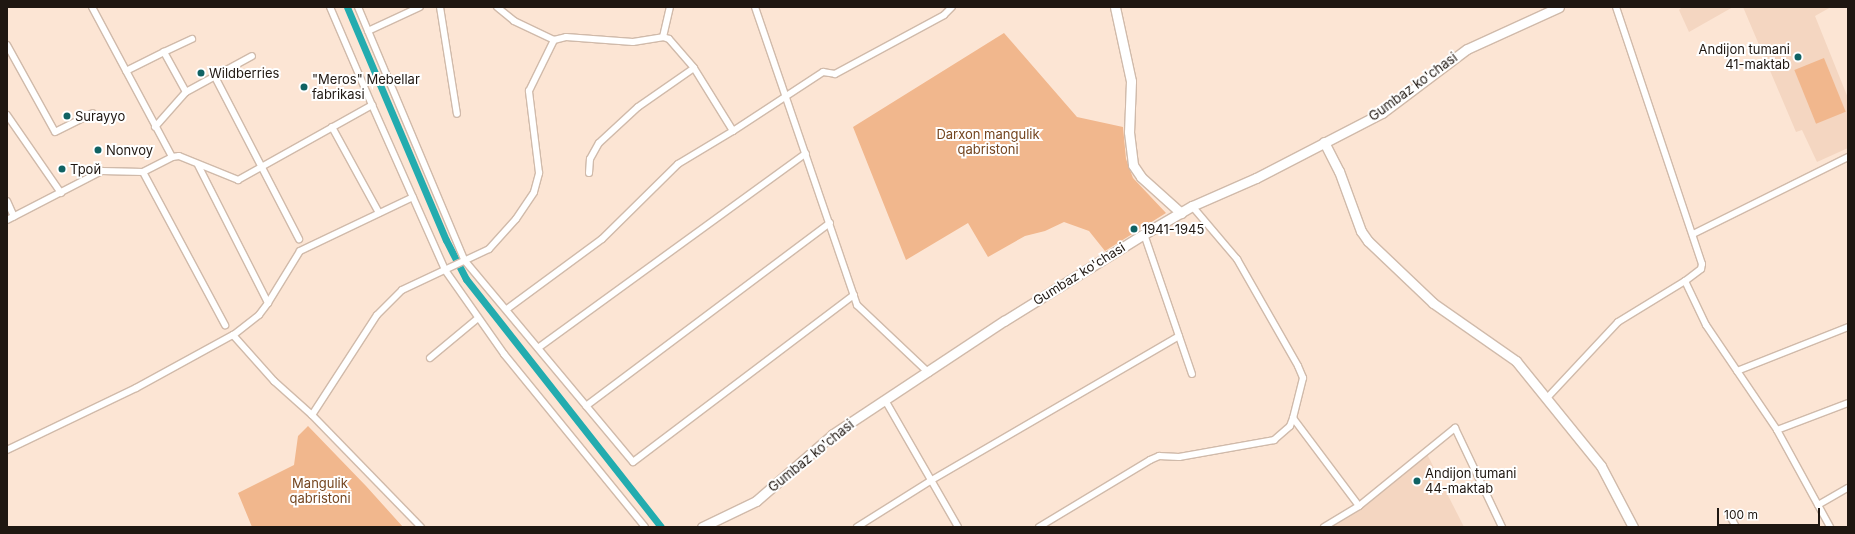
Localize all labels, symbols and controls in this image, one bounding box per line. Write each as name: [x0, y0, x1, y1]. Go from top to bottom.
place label: Andijon tumani 41-maktab: [1699, 42, 1790, 73]
street label: Gumbaz ko'chasi: [1366, 50, 1460, 124]
marker: Andijon tumani 41-maktab: [1793, 52, 1803, 62]
place label: Wildberries: [209, 65, 279, 81]
marker: Wildberries: [196, 68, 206, 78]
place label: "Meros" Mebellar fabrikasi: [312, 72, 420, 103]
marker: "Meros" Mebellar fabrikasi: [299, 82, 309, 92]
place label: Surayyo: [75, 108, 125, 124]
marker: Surayyo: [62, 111, 72, 121]
park label: Darxon mangulik qabristoni: [936, 127, 1040, 158]
place label: Nonvoy: [106, 142, 153, 158]
marker: Nonvoy: [93, 145, 103, 155]
place label: Трой: [70, 161, 101, 177]
marker: Трой: [57, 164, 67, 174]
place label: 1941-1945: [1142, 221, 1204, 237]
marker: 1941-1945: [1129, 224, 1139, 234]
street label: Gumbaz ko'chasi: [1030, 239, 1128, 309]
street label: Gumbaz ko'chasi: [765, 417, 857, 495]
place label: Andijon tumani 44-maktab: [1425, 466, 1516, 497]
park label: Mangulik qabristoni: [289, 476, 351, 507]
marker: Andijon tumani 44-maktab: [1412, 476, 1422, 486]
scale bar: [1719, 500, 1822, 526]
text: 100 m: [1724, 507, 1758, 522]

